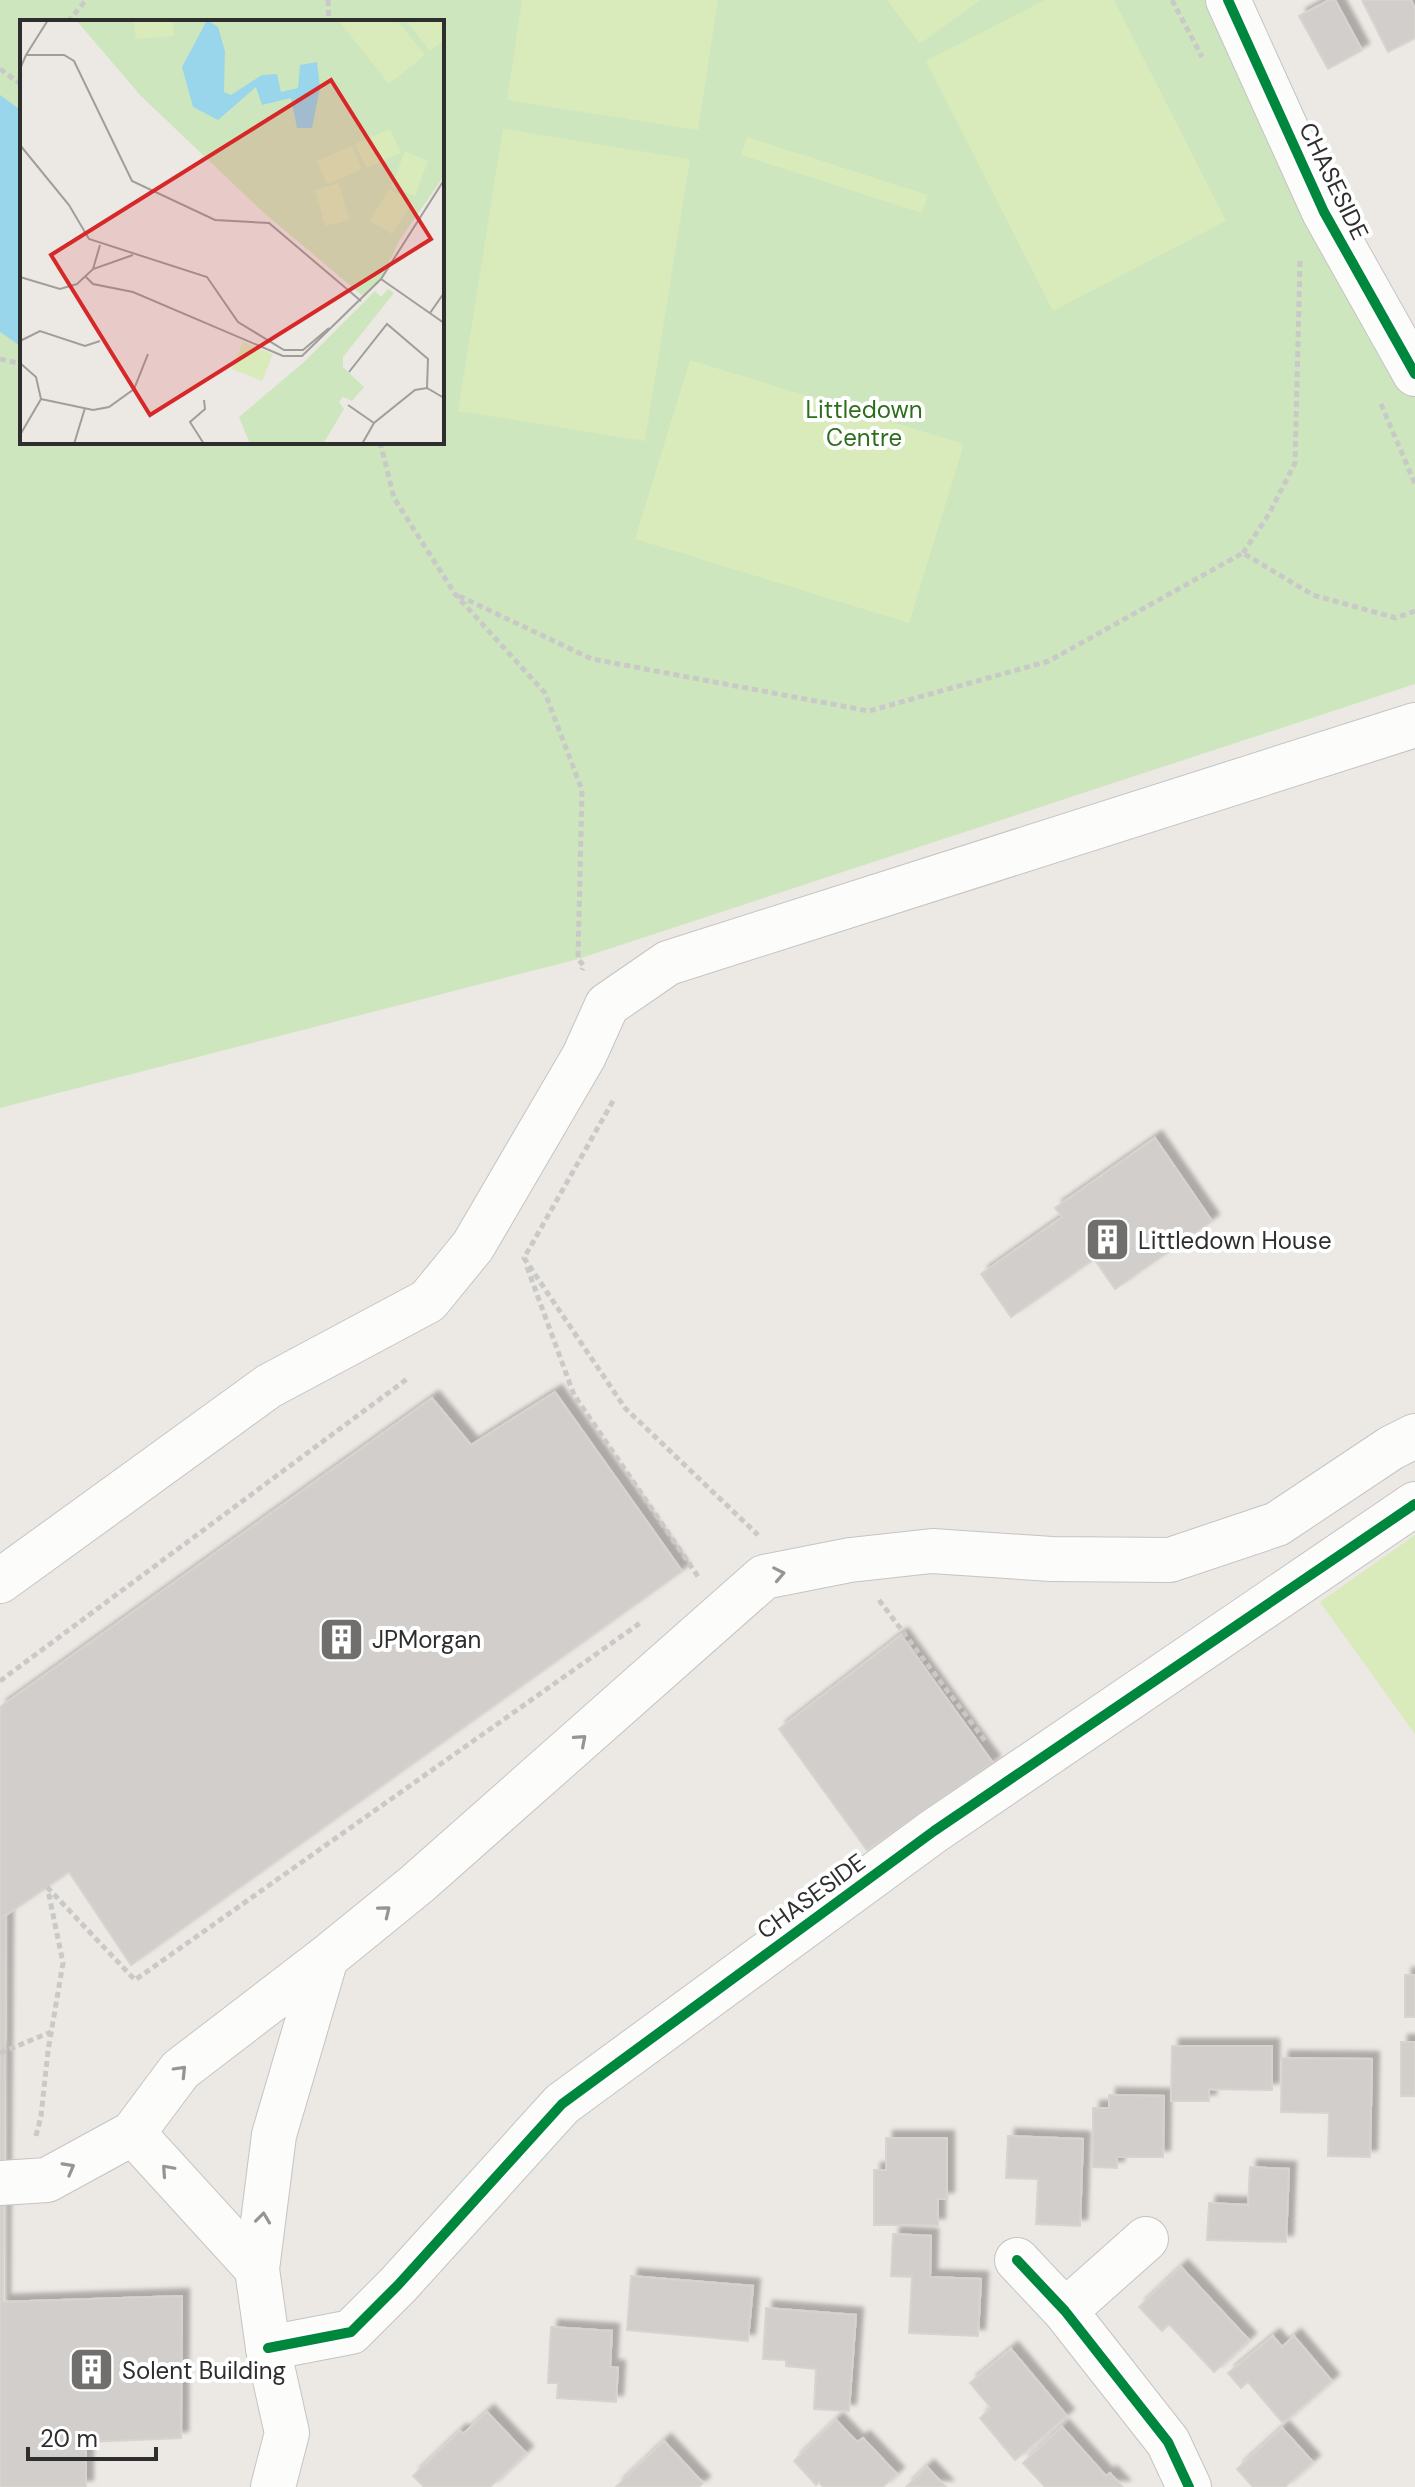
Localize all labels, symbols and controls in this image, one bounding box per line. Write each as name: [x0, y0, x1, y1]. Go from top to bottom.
inset map: [20, 20, 444, 444]
street label: CHASESIDE: [1292, 117, 1376, 245]
park label: Littledown Centre: [805, 394, 923, 453]
building icon: Littledown House: [1083, 1216, 1131, 1264]
place label: Littledown House: [1138, 1225, 1332, 1256]
one-way arrow: [771, 1566, 785, 1583]
building icon: JPMorgan: [317, 1615, 365, 1663]
place label: JPMorgan: [372, 1624, 481, 1655]
one-way arrow: [571, 1735, 586, 1749]
street label: CHASESIDE: [751, 1846, 871, 1946]
one-way arrow: [375, 1906, 390, 1920]
one-way arrow: [171, 2066, 186, 2080]
one-way arrow: [61, 2162, 75, 2178]
one-way arrow: [162, 2164, 176, 2179]
one-way arrow: [254, 2211, 271, 2225]
building icon: Solent Building: [67, 2346, 115, 2394]
place label: Solent Building: [122, 2355, 286, 2386]
scale bar: [28, 2411, 156, 2461]
text: 20 m: [40, 2423, 98, 2454]

